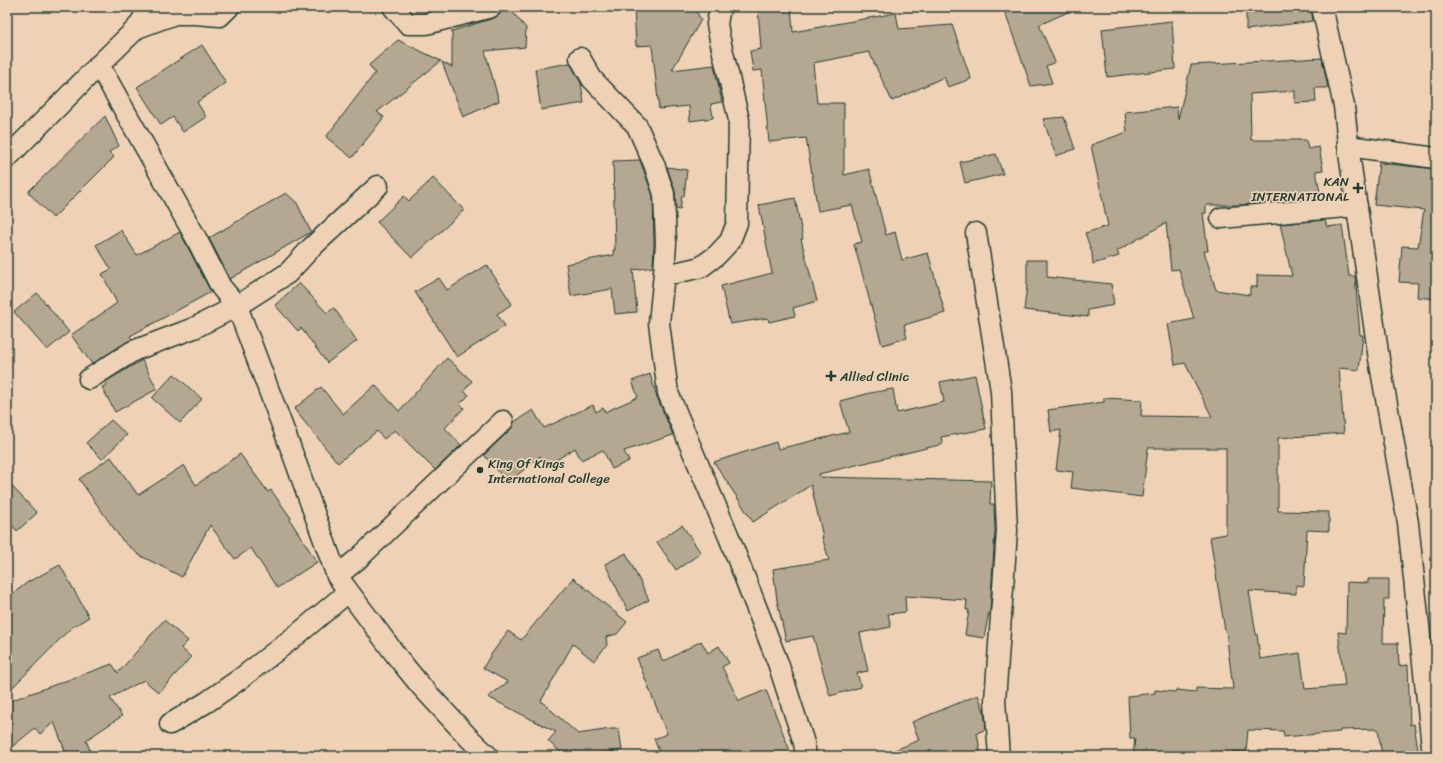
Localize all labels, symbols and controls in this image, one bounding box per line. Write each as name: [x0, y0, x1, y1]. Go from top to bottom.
place label: KAN INTERNATIONAL: [1250, 170, 1349, 208]
marker: KAN INTERNATIONAL: [1352, 182, 1364, 194]
place label: Allied Clinic: [839, 365, 909, 388]
marker: Allied Clinic: [825, 370, 837, 382]
place label: King Of Kings International College: [487, 452, 610, 490]
marker: King Of Kings International College: [475, 465, 485, 475]

